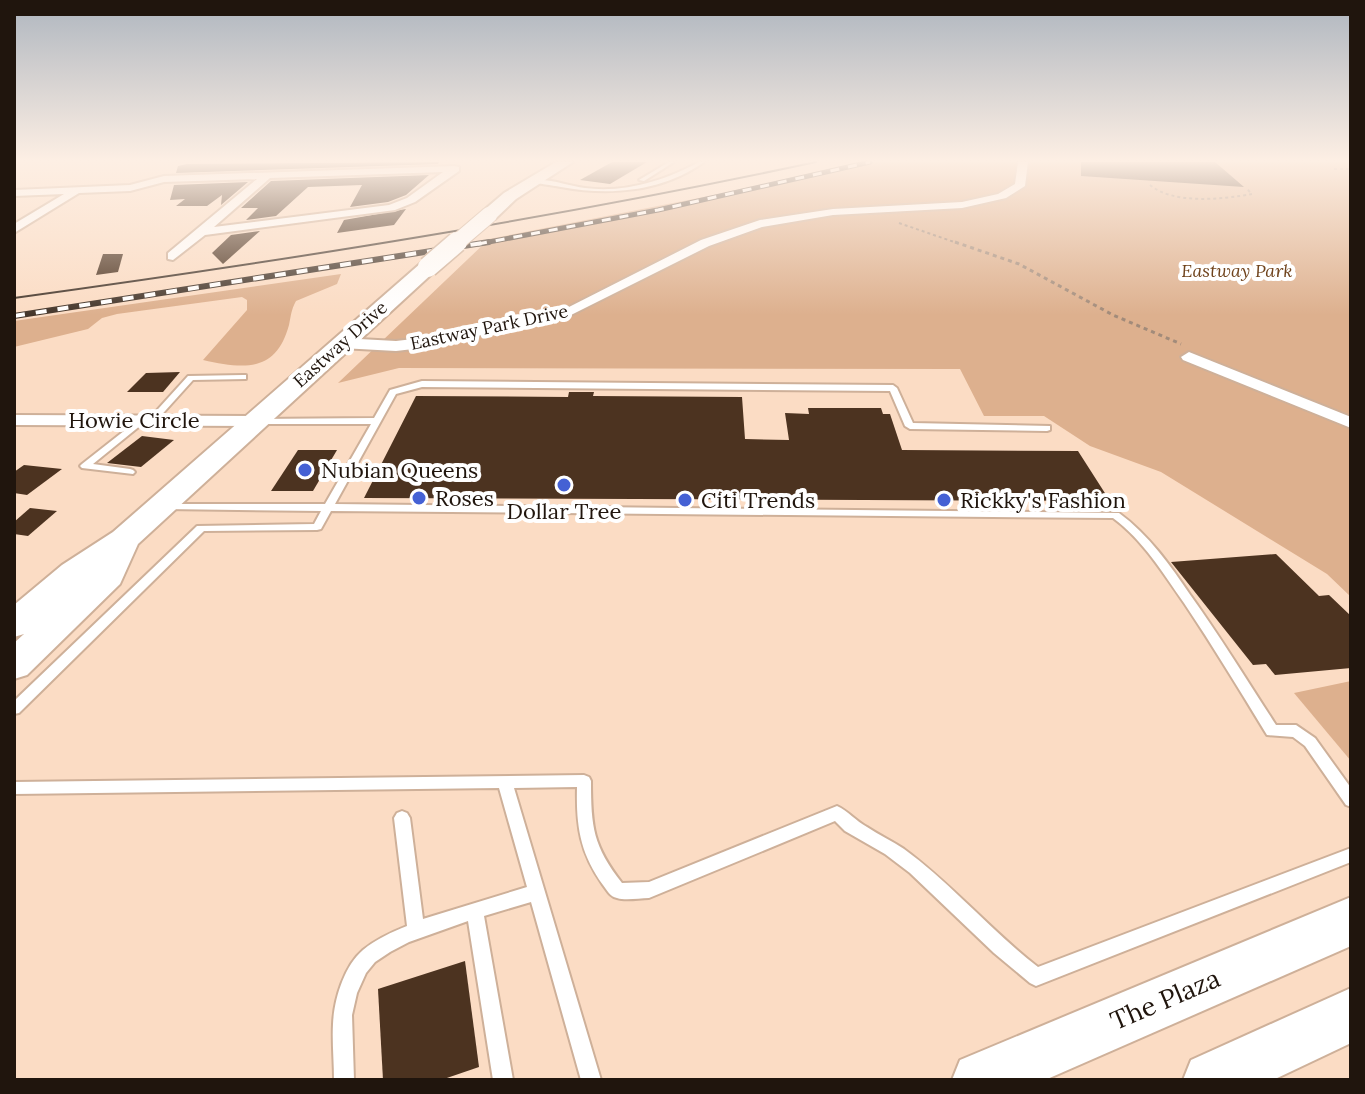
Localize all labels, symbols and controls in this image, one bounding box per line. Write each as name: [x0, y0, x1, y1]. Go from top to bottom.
park label: Eastway Park: [1181, 259, 1293, 282]
street label: Eastway Drive: [288, 296, 392, 392]
street label: Eastway Park Drive: [408, 299, 570, 355]
street label: Howie Circle: [68, 406, 200, 434]
place label: Nubian Queens: [321, 456, 478, 484]
marker: Nubian Queens: [296, 461, 314, 479]
marker: Dollar Tree: [555, 476, 573, 494]
place label: Roses: [435, 484, 494, 512]
place label: Citi Trends: [701, 486, 815, 514]
place label: Rickky's Fashion: [960, 486, 1126, 514]
marker: Roses: [410, 489, 428, 507]
marker: Citi Trends: [676, 491, 694, 509]
marker: Rickky's Fashion: [935, 491, 953, 509]
place label: Dollar Tree: [507, 497, 621, 525]
street label: The Plaza: [1105, 961, 1225, 1037]

